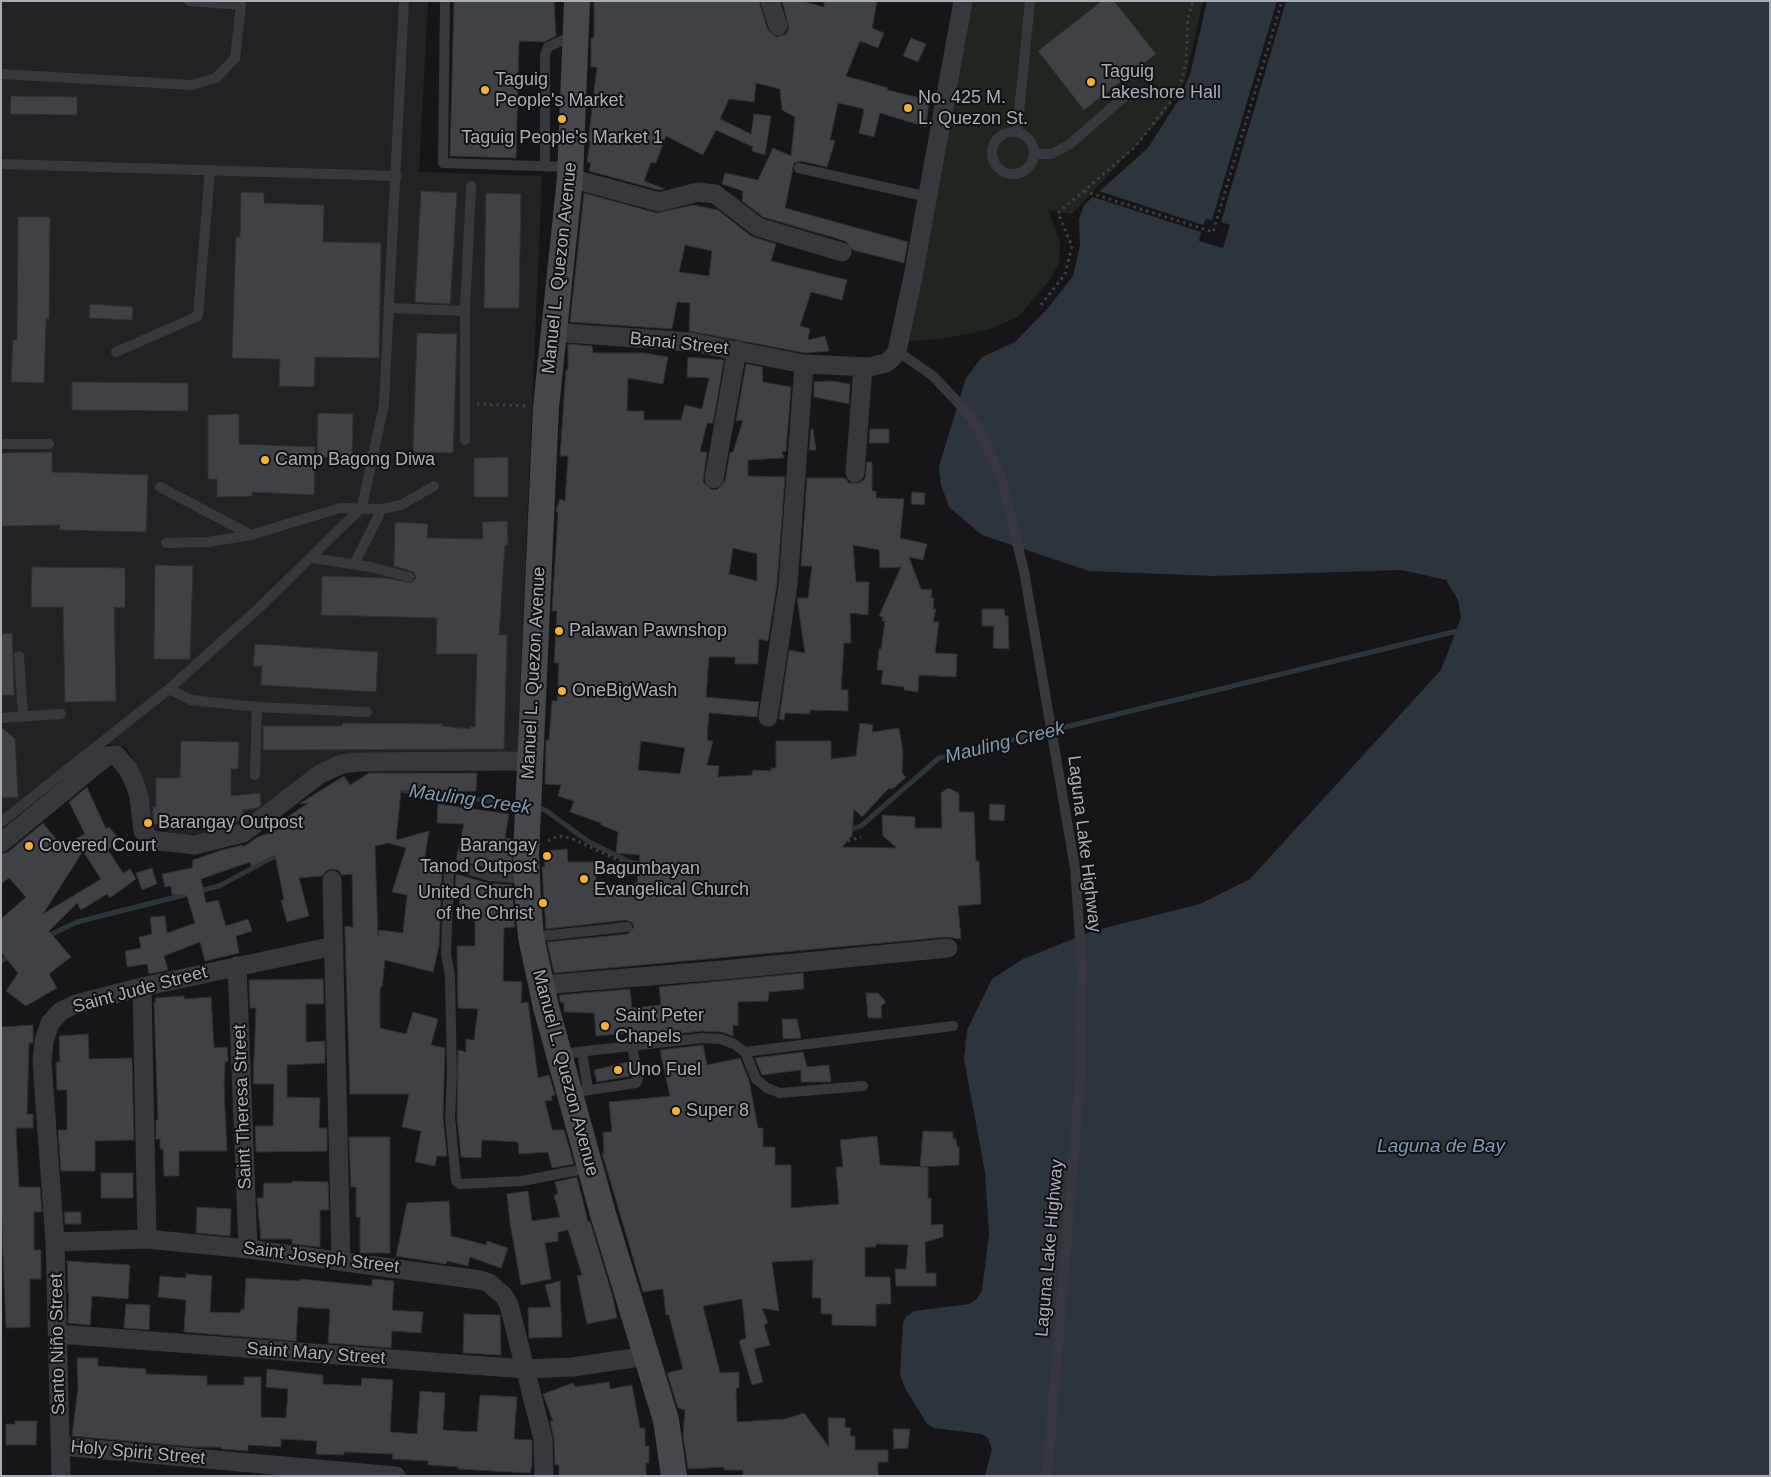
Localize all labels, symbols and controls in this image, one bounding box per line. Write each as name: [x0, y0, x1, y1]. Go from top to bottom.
place label: Taguig Lakeshore Hall: [1101, 61, 1221, 104]
place label: Taguig People's Market: [495, 69, 623, 112]
marker: Taguig Lakeshore Hall: [1085, 76, 1097, 88]
marker: Taguig People's Market: [479, 84, 491, 96]
place label: No. 425 M. L. Quezon St.: [918, 87, 1028, 130]
marker: No. 425 M. L. Quezon St.: [902, 102, 914, 114]
marker: Taguig People's Market 1: [556, 113, 568, 125]
place label: Taguig People's Market 1: [461, 127, 663, 149]
street label: Manuel L. Quezon Avenue: [538, 161, 582, 375]
street label: Banai Street: [629, 328, 729, 360]
place label: Camp Bagong Diwa: [275, 449, 435, 471]
marker: Camp Bagong Diwa: [259, 454, 271, 466]
street label: Manuel L. Quezon Avenue: [518, 566, 550, 780]
place label: Palawan Pawnshop: [569, 620, 727, 642]
marker: Palawan Pawnshop: [553, 625, 565, 637]
place label: OneBigWash: [572, 680, 677, 702]
marker: OneBigWash: [556, 685, 568, 697]
water label: Mauling Creek: [943, 717, 1067, 769]
street label: Laguna Lake Highway: [1062, 754, 1106, 934]
water label: Mauling Creek: [408, 780, 532, 820]
place label: Barangay Outpost: [158, 812, 303, 834]
marker: Barangay Outpost: [142, 817, 154, 829]
place label: Covered Court: [39, 835, 156, 857]
place label: Barangay Tanod Outpost: [420, 835, 537, 878]
marker: Covered Court: [23, 840, 35, 852]
marker: Barangay Tanod Outpost: [541, 850, 553, 862]
place label: Bagumbayan Evangelical Church: [594, 858, 749, 901]
marker: Bagumbayan Evangelical Church: [578, 873, 590, 885]
place label: United Church of the Christ: [418, 882, 533, 924]
marker: United Church of the Christ: [537, 897, 549, 909]
street label: Saint Jude Street: [71, 962, 209, 1018]
street label: Manuel L. Quezon Avenue: [527, 967, 603, 1179]
place label: Saint Peter Chapels: [615, 1005, 704, 1048]
marker: Saint Peter Chapels: [599, 1020, 611, 1032]
street label: Saint Theresa Street: [229, 1024, 257, 1190]
place label: Uno Fuel: [628, 1059, 701, 1081]
marker: Uno Fuel: [612, 1064, 624, 1076]
place label: Super 8: [686, 1100, 749, 1122]
marker: Super 8: [670, 1105, 682, 1117]
water label: Laguna de Bay: [1377, 1136, 1505, 1158]
street label: Laguna Lake Highway: [1031, 1158, 1069, 1338]
street label: Saint Joseph Street: [242, 1238, 400, 1278]
street label: Santo Niño Street: [46, 1273, 70, 1415]
street label: Saint Mary Street: [246, 1338, 386, 1370]
street label: Holy Spirit Street: [70, 1436, 206, 1470]

